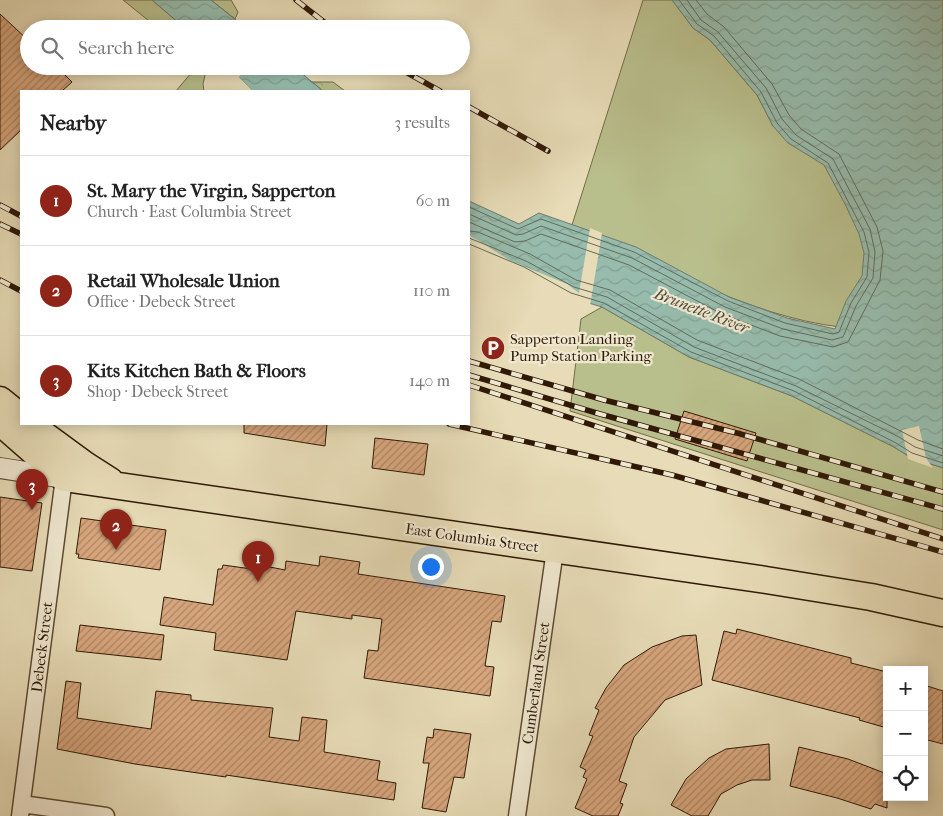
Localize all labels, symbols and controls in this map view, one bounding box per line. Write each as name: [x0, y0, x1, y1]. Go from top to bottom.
search box: [20, 20, 470, 75]
icon: search: [38, 34, 66, 62]
text: Search here: [78, 37, 174, 59]
text: Nearby: [40, 111, 106, 135]
text: 3 results: [394, 113, 450, 132]
text: St. Mary the Virgin, Sapperton: [87, 180, 336, 202]
text: 1: [53, 191, 59, 210]
text: 60 m: [416, 191, 450, 210]
text: Church · East Columbia Street: [87, 202, 292, 221]
text: Retail Wholesale Union: [87, 270, 280, 292]
text: 2: [52, 281, 60, 300]
text: 110 m: [413, 281, 450, 300]
water label: Brunette River: [651, 283, 754, 338]
text: Office · Debeck Street: [87, 292, 236, 311]
place label: Sapperton Landing Pump Station Parking: [510, 330, 652, 365]
parking icon: Sapperton Landing Pump Station Parking: [480, 335, 506, 361]
text: Kits Kitchen Bath & Floors: [87, 360, 306, 382]
text: 3: [53, 371, 59, 390]
text: 140 m: [409, 371, 450, 390]
text: Shop · Debeck Street: [87, 382, 228, 401]
pin: 3: [16, 469, 48, 510]
pin: 2: [100, 509, 132, 550]
street label: East Columbia Street: [404, 520, 541, 556]
pin: 1: [242, 541, 274, 582]
your location: [418, 554, 444, 580]
street label: Debeck Street: [28, 600, 57, 693]
street label: Cumberland Street: [519, 620, 554, 745]
map controls: [883, 666, 928, 801]
button: +: [883, 666, 928, 711]
button: −: [883, 711, 928, 756]
button: locate: [883, 756, 928, 801]

